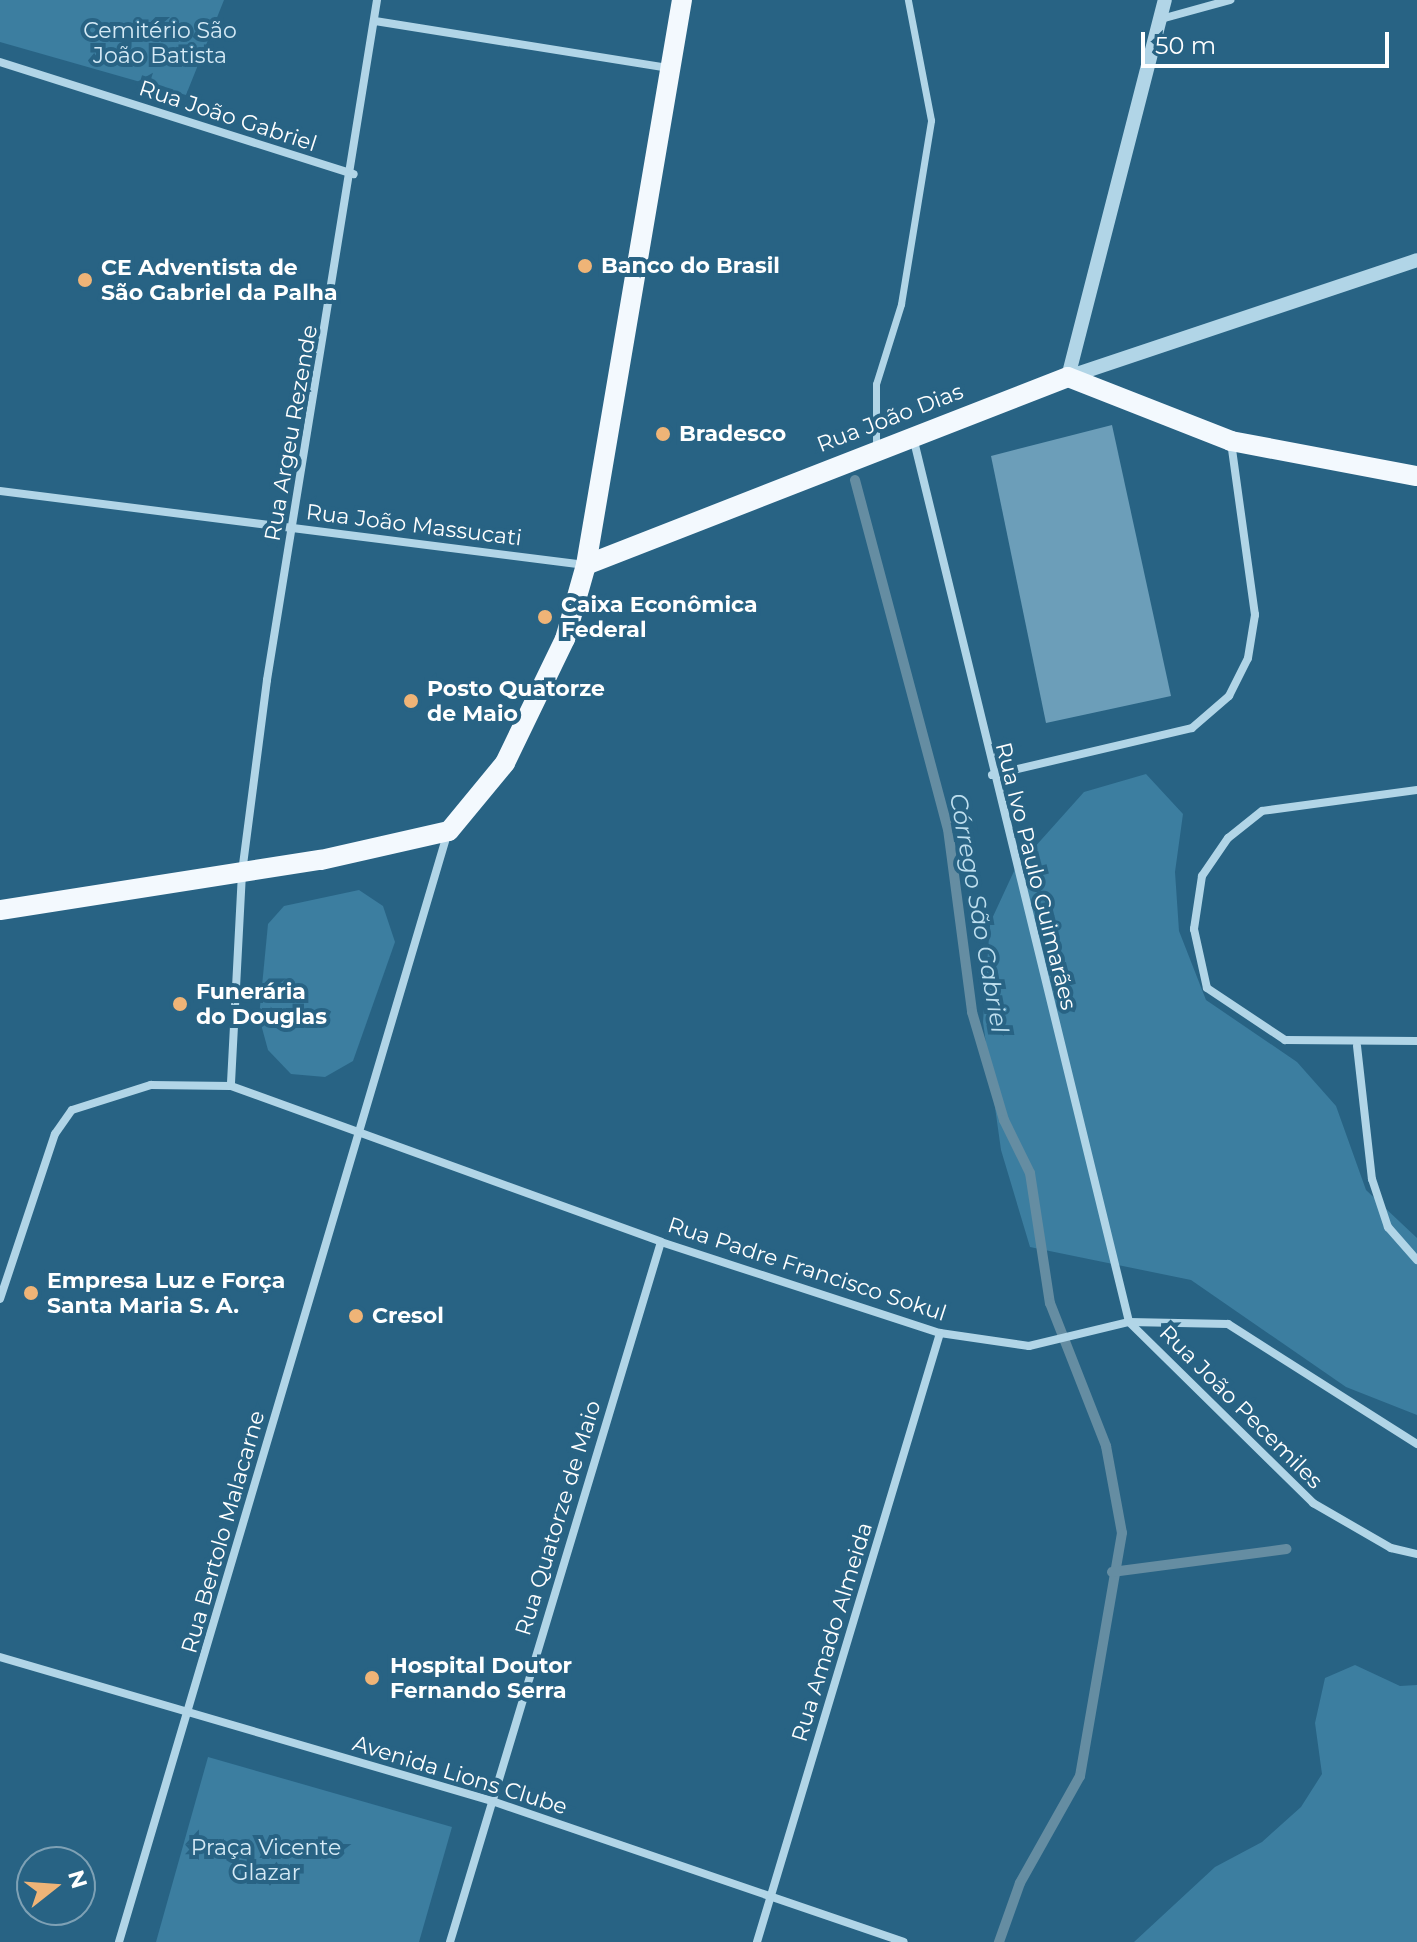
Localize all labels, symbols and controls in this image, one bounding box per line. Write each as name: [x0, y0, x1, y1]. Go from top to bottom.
scale bar: [1145, 16, 1393, 66]
park label: Cemitério São João Batista: [83, 17, 237, 68]
text: 50 m: [1155, 31, 1216, 60]
street label: Rua João Gabriel: [136, 75, 320, 157]
place label: Banco do Brasil: [601, 253, 780, 279]
place label: CE Adventista de São Gabriel da Palha: [101, 254, 338, 306]
marker: Banco do Brasil: [576, 257, 594, 275]
marker: CE Adventista de São Gabriel da Palha: [76, 271, 94, 289]
street label: Rua Argeu Rezende: [259, 323, 323, 543]
street label: Rua João Dias: [813, 378, 967, 458]
place label: Bradesco: [679, 421, 786, 447]
marker: Bradesco: [654, 425, 672, 443]
street label: Rua João Massucati: [305, 499, 523, 551]
place label: Caixa Econômica Federal: [561, 591, 758, 642]
marker: Caixa Econômica Federal: [536, 608, 554, 626]
place label: Posto Quatorze de Maio: [427, 675, 605, 726]
marker: Posto Quatorze de Maio: [402, 692, 420, 710]
street label: Rua Ivo Paulo Guimarães: [990, 739, 1082, 1013]
water label: Córrego São Gabriel: [944, 791, 1014, 1035]
place label: Funerária do Douglas: [196, 978, 327, 1030]
marker: Funerária do Douglas: [171, 995, 189, 1013]
street label: Rua Padre Francisco Sokul: [664, 1211, 950, 1327]
place label: Empresa Luz e Força Santa Maria S. A.: [47, 1267, 285, 1318]
marker: Empresa Luz e Força Santa Maria S. A.: [22, 1284, 40, 1302]
place label: Cresol: [372, 1303, 444, 1329]
marker: Cresol: [347, 1307, 365, 1325]
street label: Rua João Pecemiles: [1154, 1320, 1328, 1494]
street label: Rua Quatorze de Maio: [510, 1397, 606, 1639]
street label: Rua Bertolo Malacarne: [176, 1408, 270, 1656]
street label: Rua Amado Almeida: [786, 1519, 878, 1745]
place label: Hospital Doutor Fernando Serra: [390, 1652, 572, 1704]
marker: Hospital Doutor Fernando Serra: [361, 1667, 383, 1689]
street label: Avenida Lions Clube: [349, 1730, 571, 1820]
park label: Praça Vicente Glazar: [191, 1834, 341, 1886]
north arrow: [16, 1846, 96, 1926]
text: N: [62, 1867, 93, 1892]

